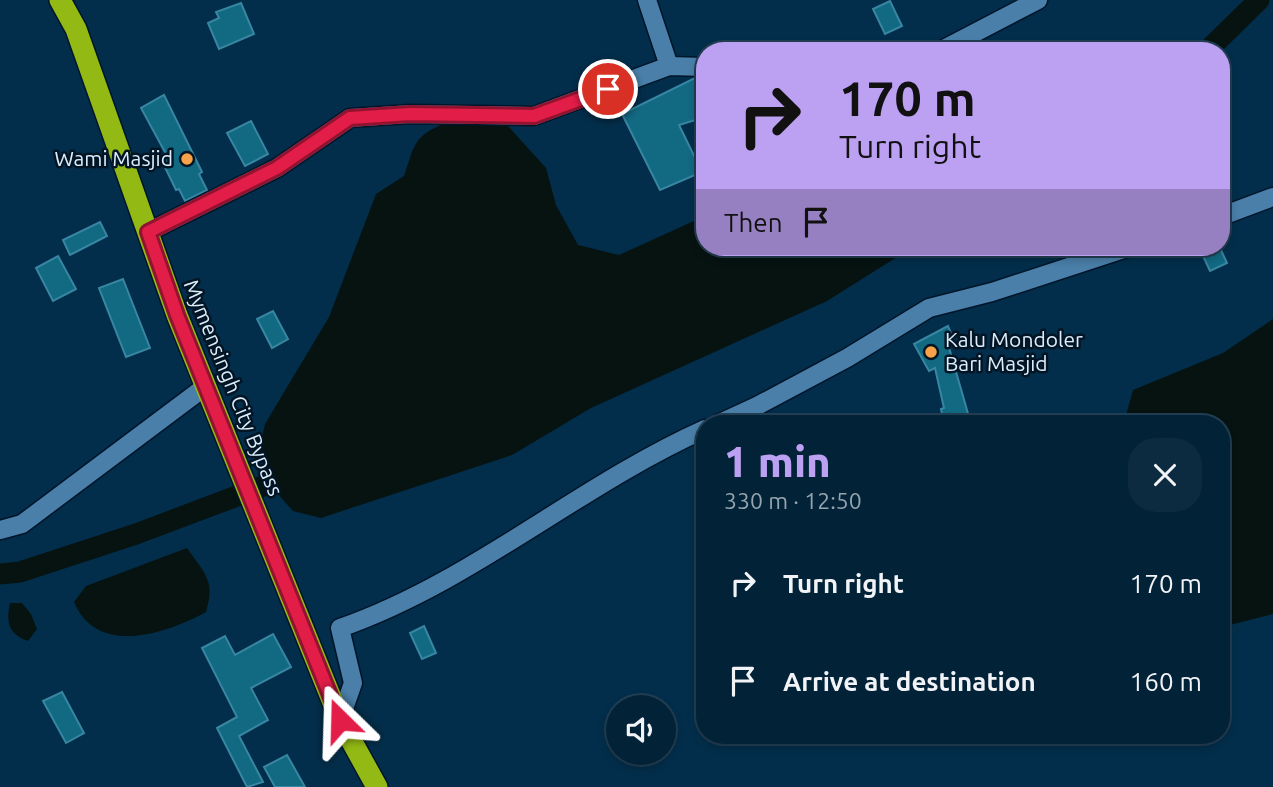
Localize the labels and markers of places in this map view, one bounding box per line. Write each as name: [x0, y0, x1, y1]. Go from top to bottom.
pin: [578, 59, 638, 119]
place label: Wami Masjid: [55, 146, 173, 170]
marker: Wami Masjid: [179, 151, 195, 167]
place label: Kalu Mondoler Bari Masjid: [945, 327, 1083, 375]
marker: Kalu Mondoler Bari Masjid: [923, 344, 939, 360]

